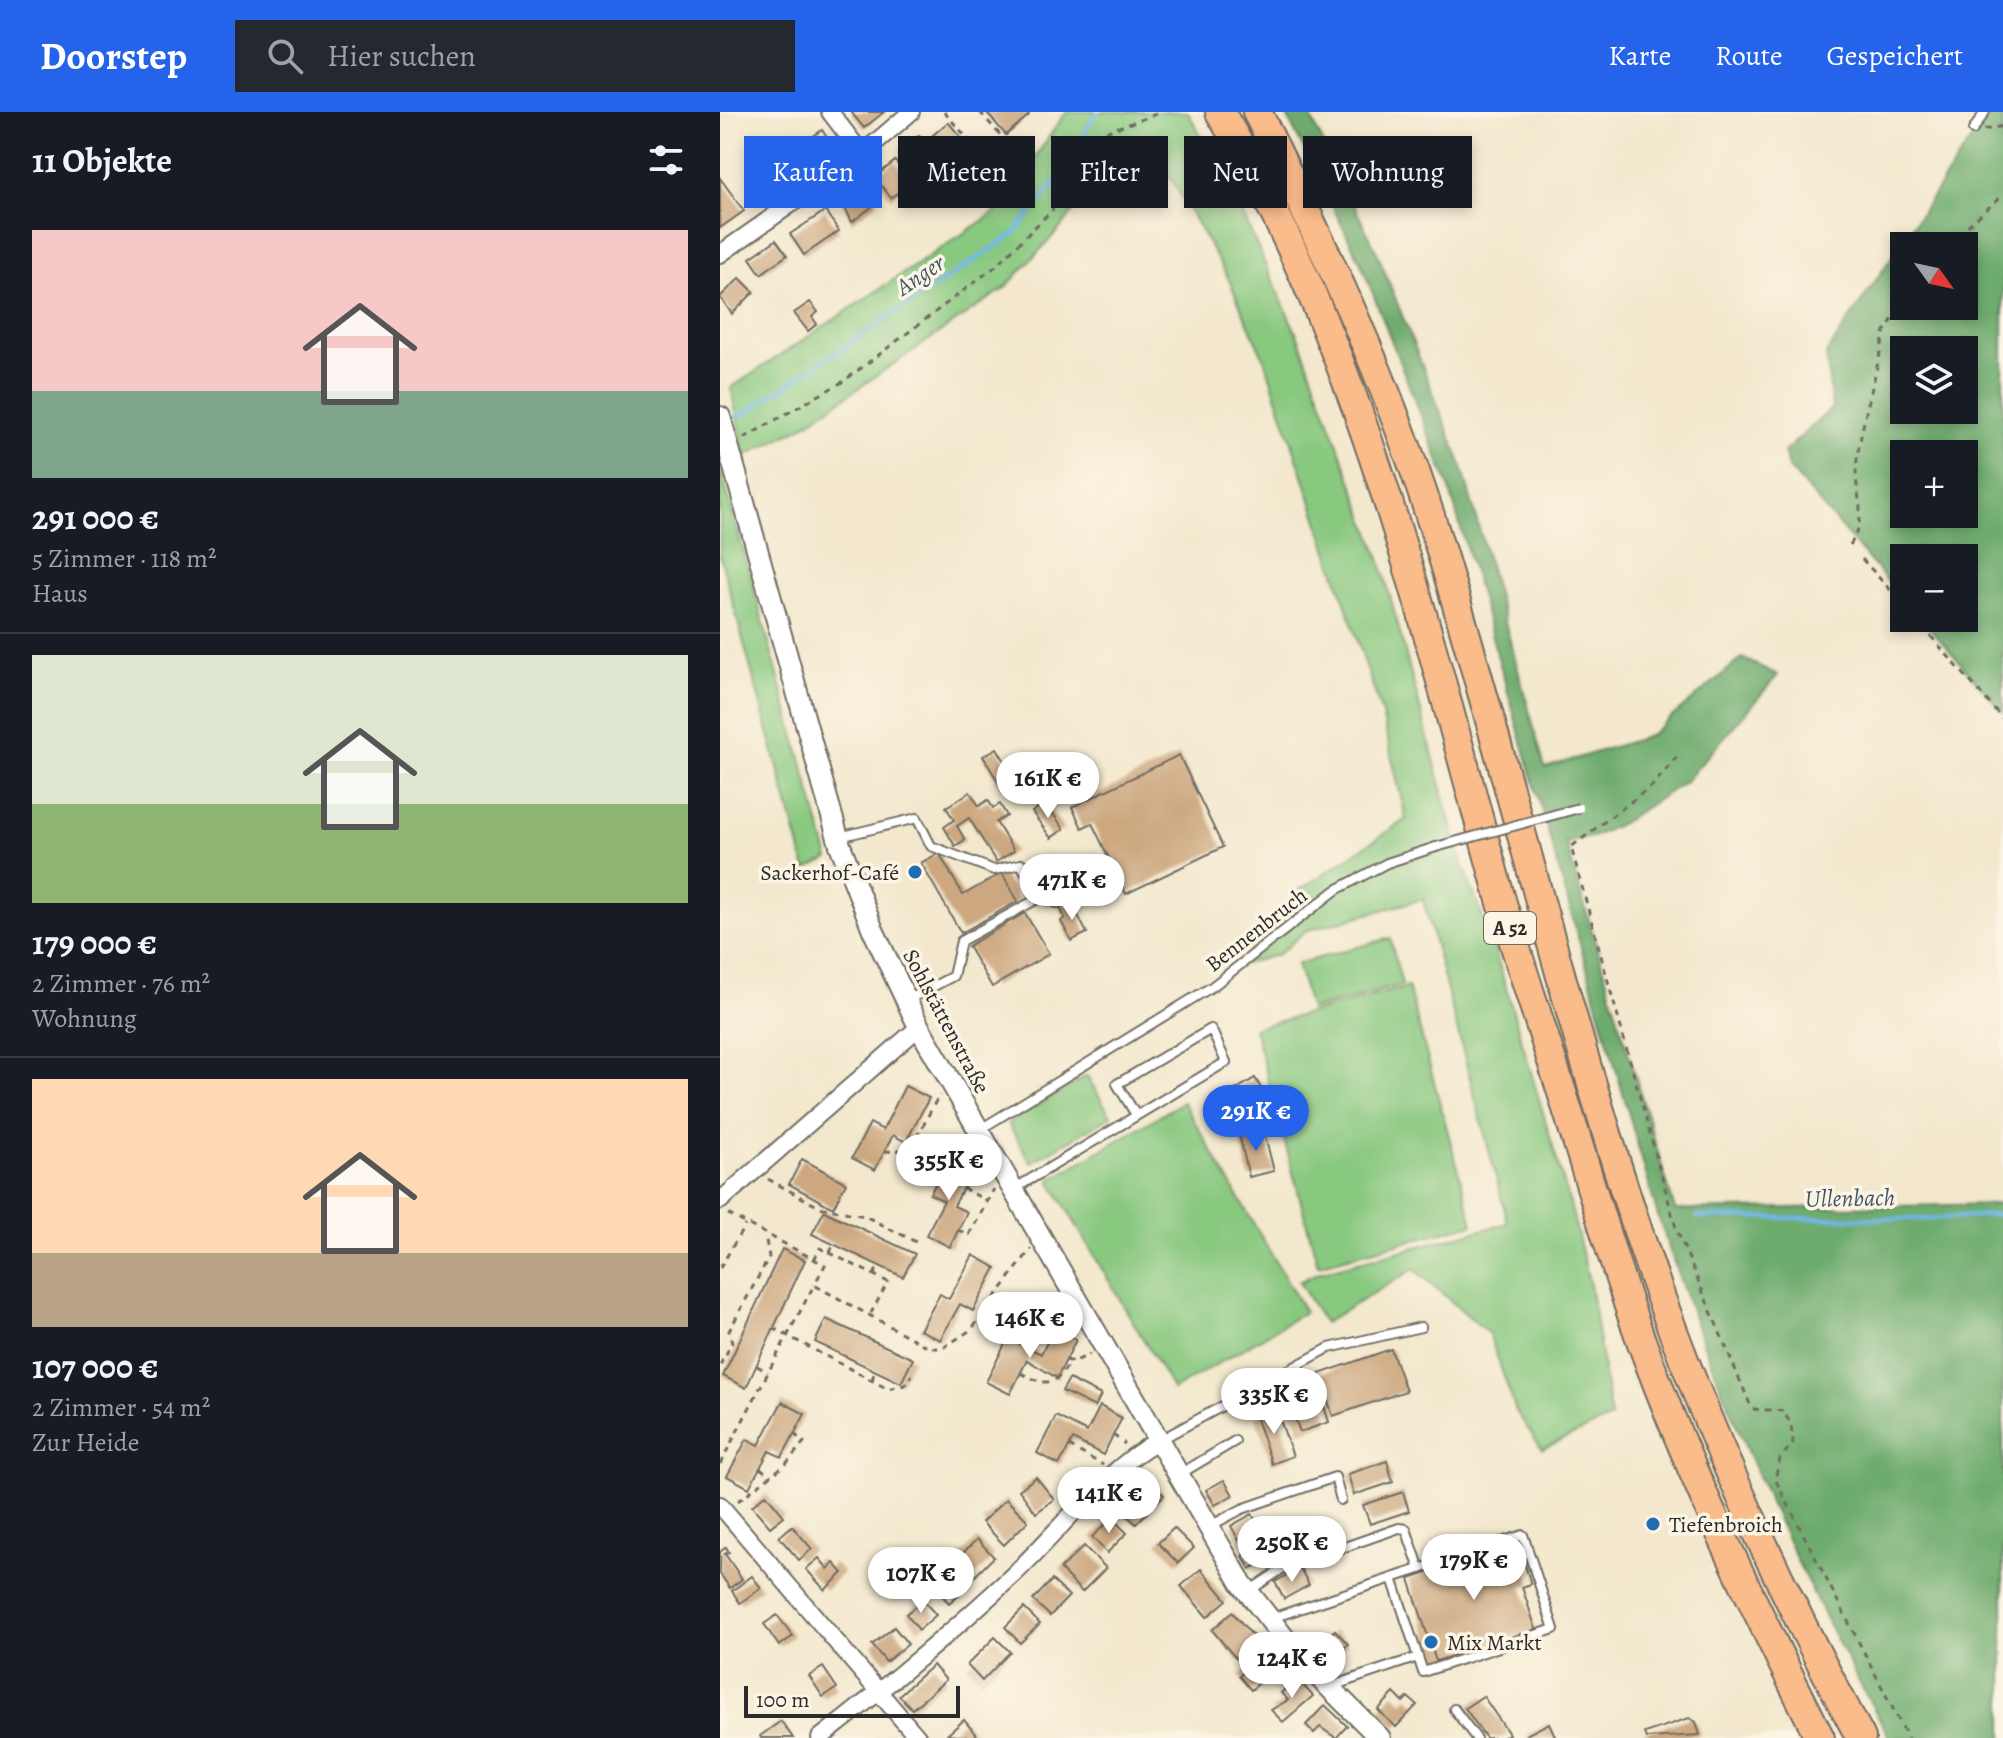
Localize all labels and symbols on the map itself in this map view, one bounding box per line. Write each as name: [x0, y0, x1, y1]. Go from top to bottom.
north arrow: [1890, 232, 1978, 320]
water label: Anger: [888, 247, 951, 304]
pin: 161K €: [983, 752, 1113, 820]
pin: 471K €: [1007, 854, 1137, 922]
place label: Sackerhof-Café: [760, 858, 899, 888]
marker: Sackerhof-Café: [906, 863, 924, 881]
street label: Bennenbruch: [1200, 880, 1314, 979]
road number: A 52: [1484, 912, 1536, 944]
street label: Sohlstättenstraße: [895, 944, 997, 1099]
pin: 291K €: [1191, 1085, 1321, 1153]
pin: 355K €: [884, 1134, 1014, 1202]
water label: Ullenbach: [1805, 1181, 1895, 1215]
pin: 146K €: [965, 1292, 1095, 1360]
pin: 335K €: [1209, 1368, 1339, 1436]
pin: 141K €: [1044, 1467, 1174, 1535]
place label: Tiefenbroich: [1669, 1510, 1783, 1540]
marker: Tiefenbroich: [1644, 1515, 1662, 1533]
pin: 250K €: [1227, 1516, 1357, 1584]
pin: 179K €: [1409, 1534, 1539, 1602]
pin: 107K €: [856, 1547, 986, 1615]
place label: Mix Markt: [1447, 1628, 1542, 1658]
pin: 124K €: [1227, 1632, 1357, 1700]
marker: Mix Markt: [1422, 1633, 1440, 1651]
scale bar: [744, 1682, 960, 1718]

